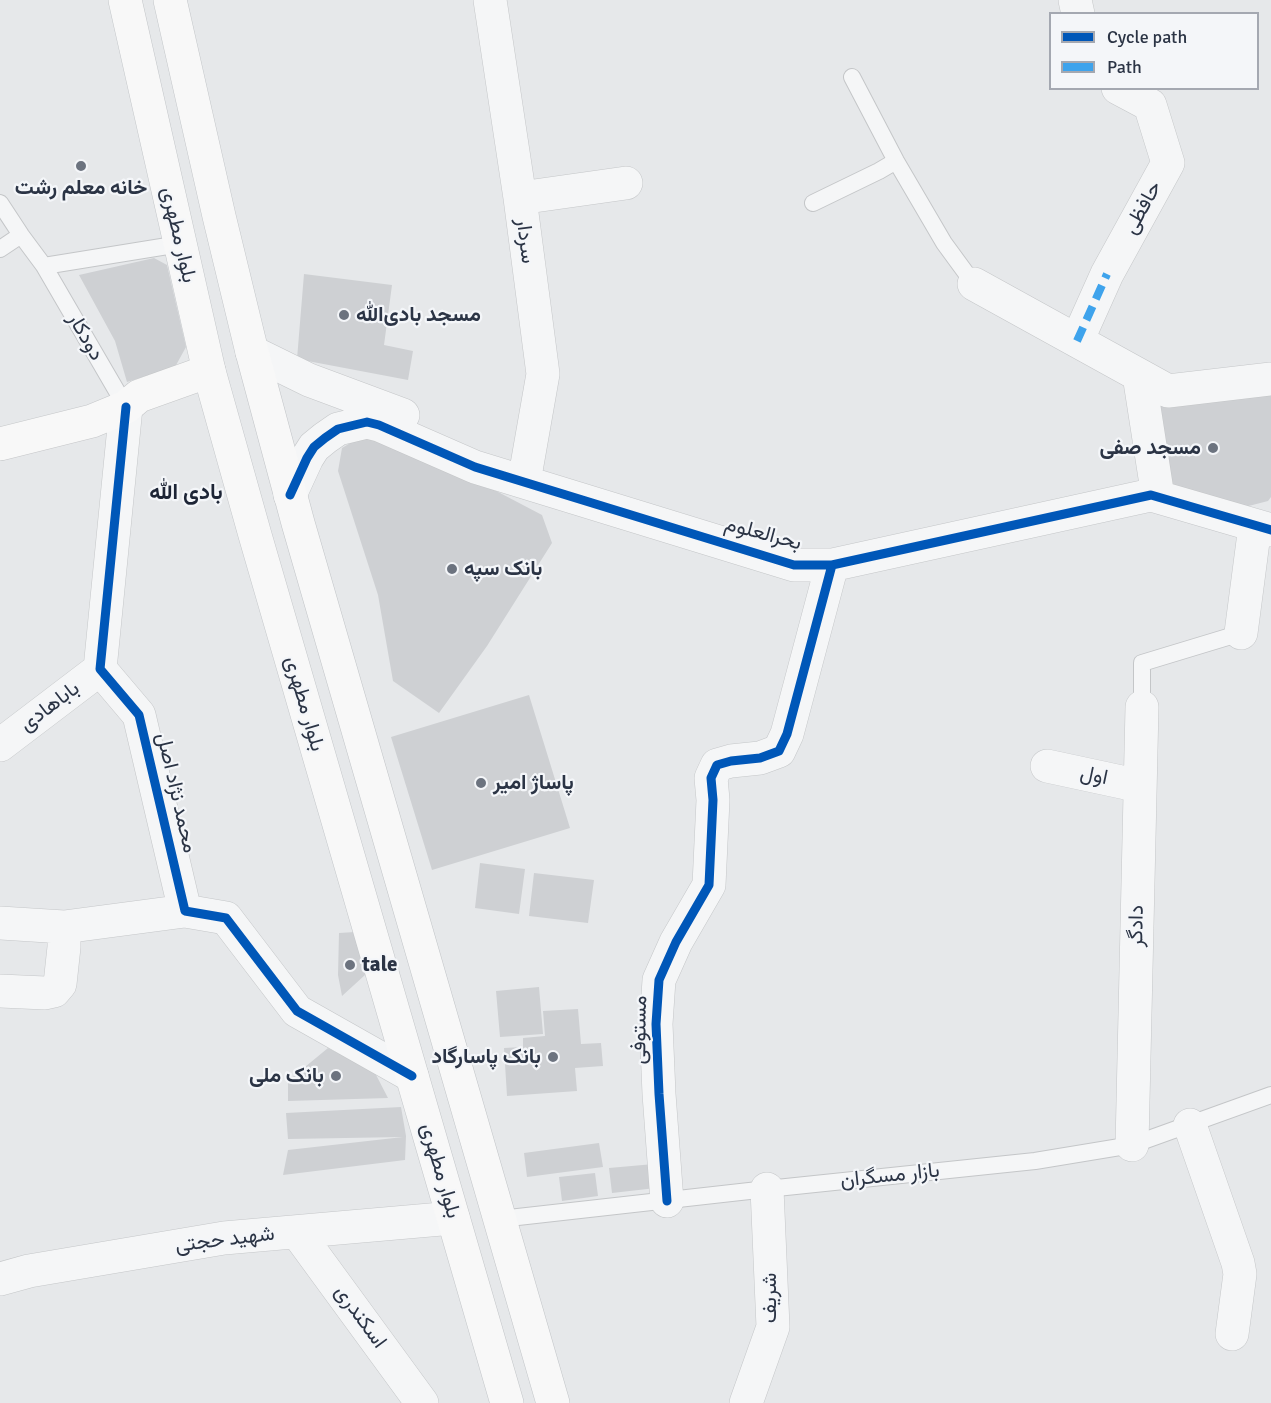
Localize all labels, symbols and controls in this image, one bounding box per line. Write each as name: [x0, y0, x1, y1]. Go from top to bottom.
legend: [1049, 12, 1259, 90]
text: Cycle path: [1107, 26, 1187, 48]
text: Path: [1107, 56, 1142, 78]
marker: خانه معلم رشت: [74, 159, 88, 173]
place label: خانه معلم رشت: [15, 175, 147, 201]
street label: حافظی: [1118, 177, 1168, 239]
street label: بلوار مطهری: [155, 185, 201, 285]
street label: سردار: [510, 217, 540, 265]
place label: مسجد بادی‌الله: [356, 302, 481, 328]
marker: مسجد بادی‌الله: [337, 308, 351, 322]
street label: دودکار: [61, 309, 109, 365]
place label: مسجد صفی: [1099, 435, 1201, 461]
marker: مسجد صفی: [1206, 441, 1220, 455]
district label: بادی الله: [149, 480, 223, 506]
street label: بحرالعلوم: [722, 512, 804, 556]
place label: بانک سپه: [464, 556, 543, 582]
marker: بانک سپه: [445, 562, 459, 576]
street label: بلوار مطهری: [278, 654, 330, 754]
street label: باباهادی: [15, 676, 85, 738]
street label: محمد نژاد اصل: [150, 730, 202, 856]
street label: اول: [1078, 761, 1110, 791]
place label: پاساژ امیر: [493, 770, 574, 796]
marker: پاساژ امیر: [474, 776, 488, 790]
street label: دادگر: [1124, 905, 1150, 947]
place label: tale: [362, 952, 397, 978]
marker: tale: [343, 958, 357, 972]
street label: مستوفی: [627, 995, 653, 1065]
place label: بانک پاسارگاد: [432, 1044, 541, 1070]
marker: بانک پاسارگاد: [546, 1050, 560, 1064]
place label: بانک ملی: [249, 1063, 324, 1089]
marker: بانک ملی: [329, 1069, 343, 1083]
street label: بلوار مطهری: [414, 1121, 466, 1221]
street label: بازار مسگران: [839, 1158, 941, 1194]
street label: شهید حجتی: [174, 1221, 276, 1259]
street label: شریف: [757, 1273, 783, 1323]
street label: اسکندری: [329, 1280, 391, 1354]

